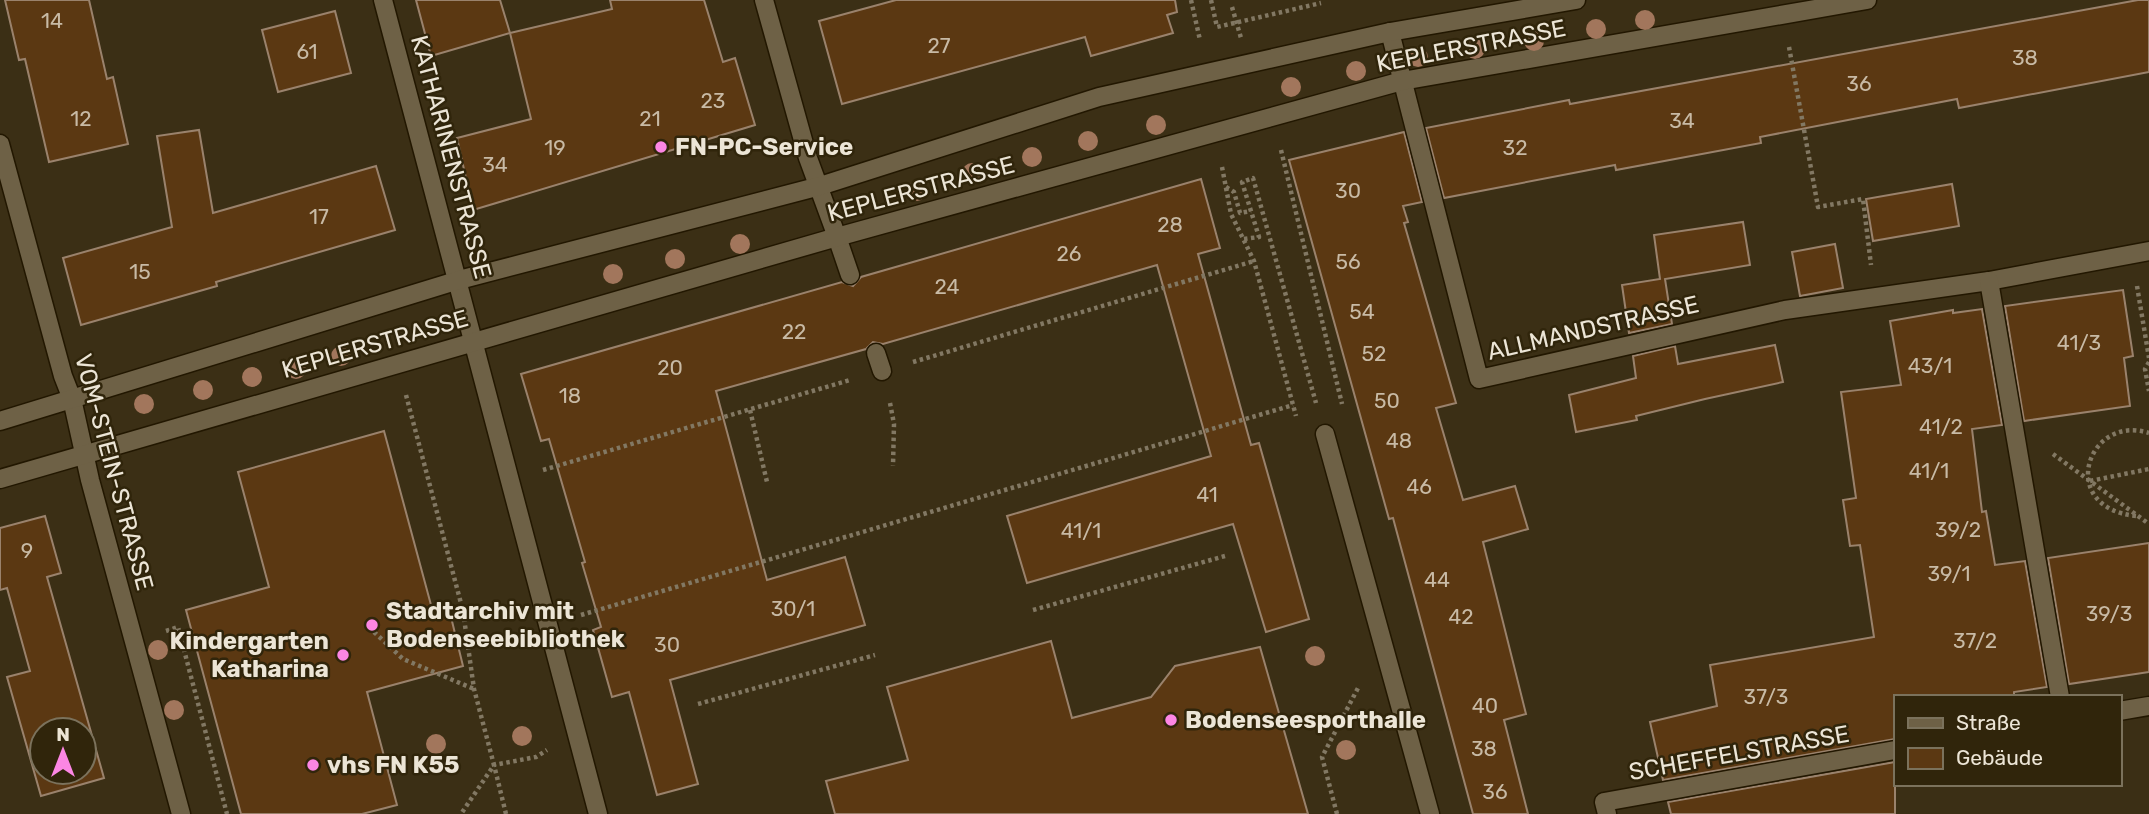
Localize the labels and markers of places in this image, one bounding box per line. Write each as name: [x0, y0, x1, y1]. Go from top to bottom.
place label: FN-PC-Service: [675, 133, 853, 161]
marker: FN-PC-Service: [653, 139, 669, 155]
place label: Stadtarchiv mit Bodenseebibliothek: [386, 597, 625, 653]
marker: Stadtarchiv mit Bodenseebibliothek: [364, 617, 380, 633]
place label: Kindergarten Katharina: [169, 627, 329, 683]
marker: Kindergarten Katharina: [335, 647, 351, 663]
place label: Bodenseesporthalle: [1185, 706, 1426, 734]
marker: Bodenseesporthalle: [1163, 712, 1179, 728]
place label: vhs FN K55: [327, 751, 459, 779]
marker: vhs FN K55: [305, 757, 321, 773]

